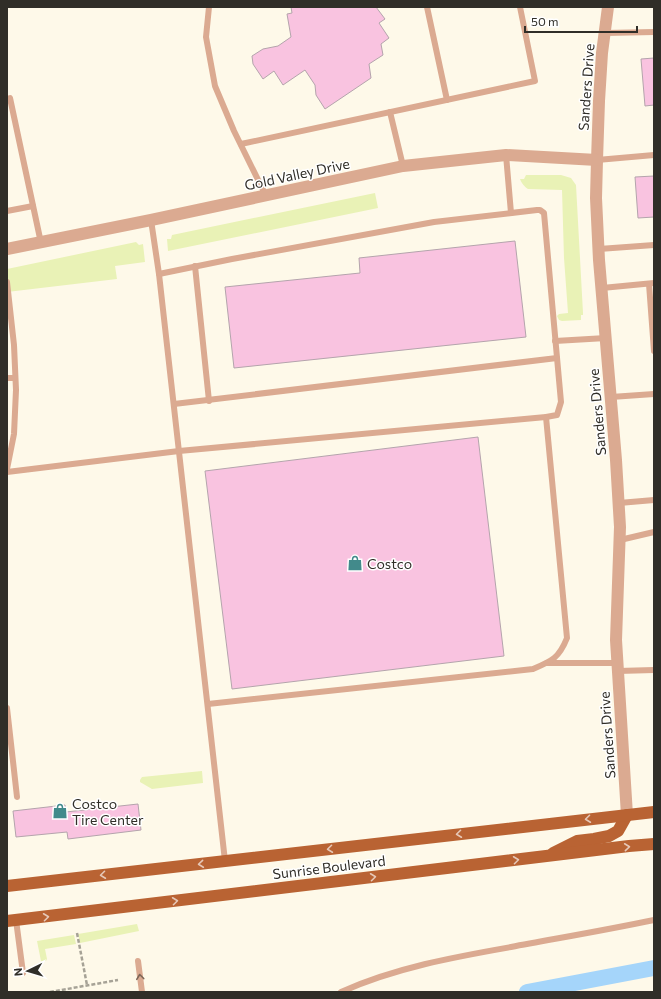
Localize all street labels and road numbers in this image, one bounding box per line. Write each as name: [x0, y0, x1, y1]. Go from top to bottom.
street label: Sanders Drive: [574, 43, 598, 131]
street label: Gold Valley Drive: [243, 155, 351, 193]
street label: Sanders Drive: [585, 368, 609, 456]
street label: Sanders Drive: [595, 691, 619, 779]
street label: Sunrise Boulevard: [272, 852, 386, 882]

